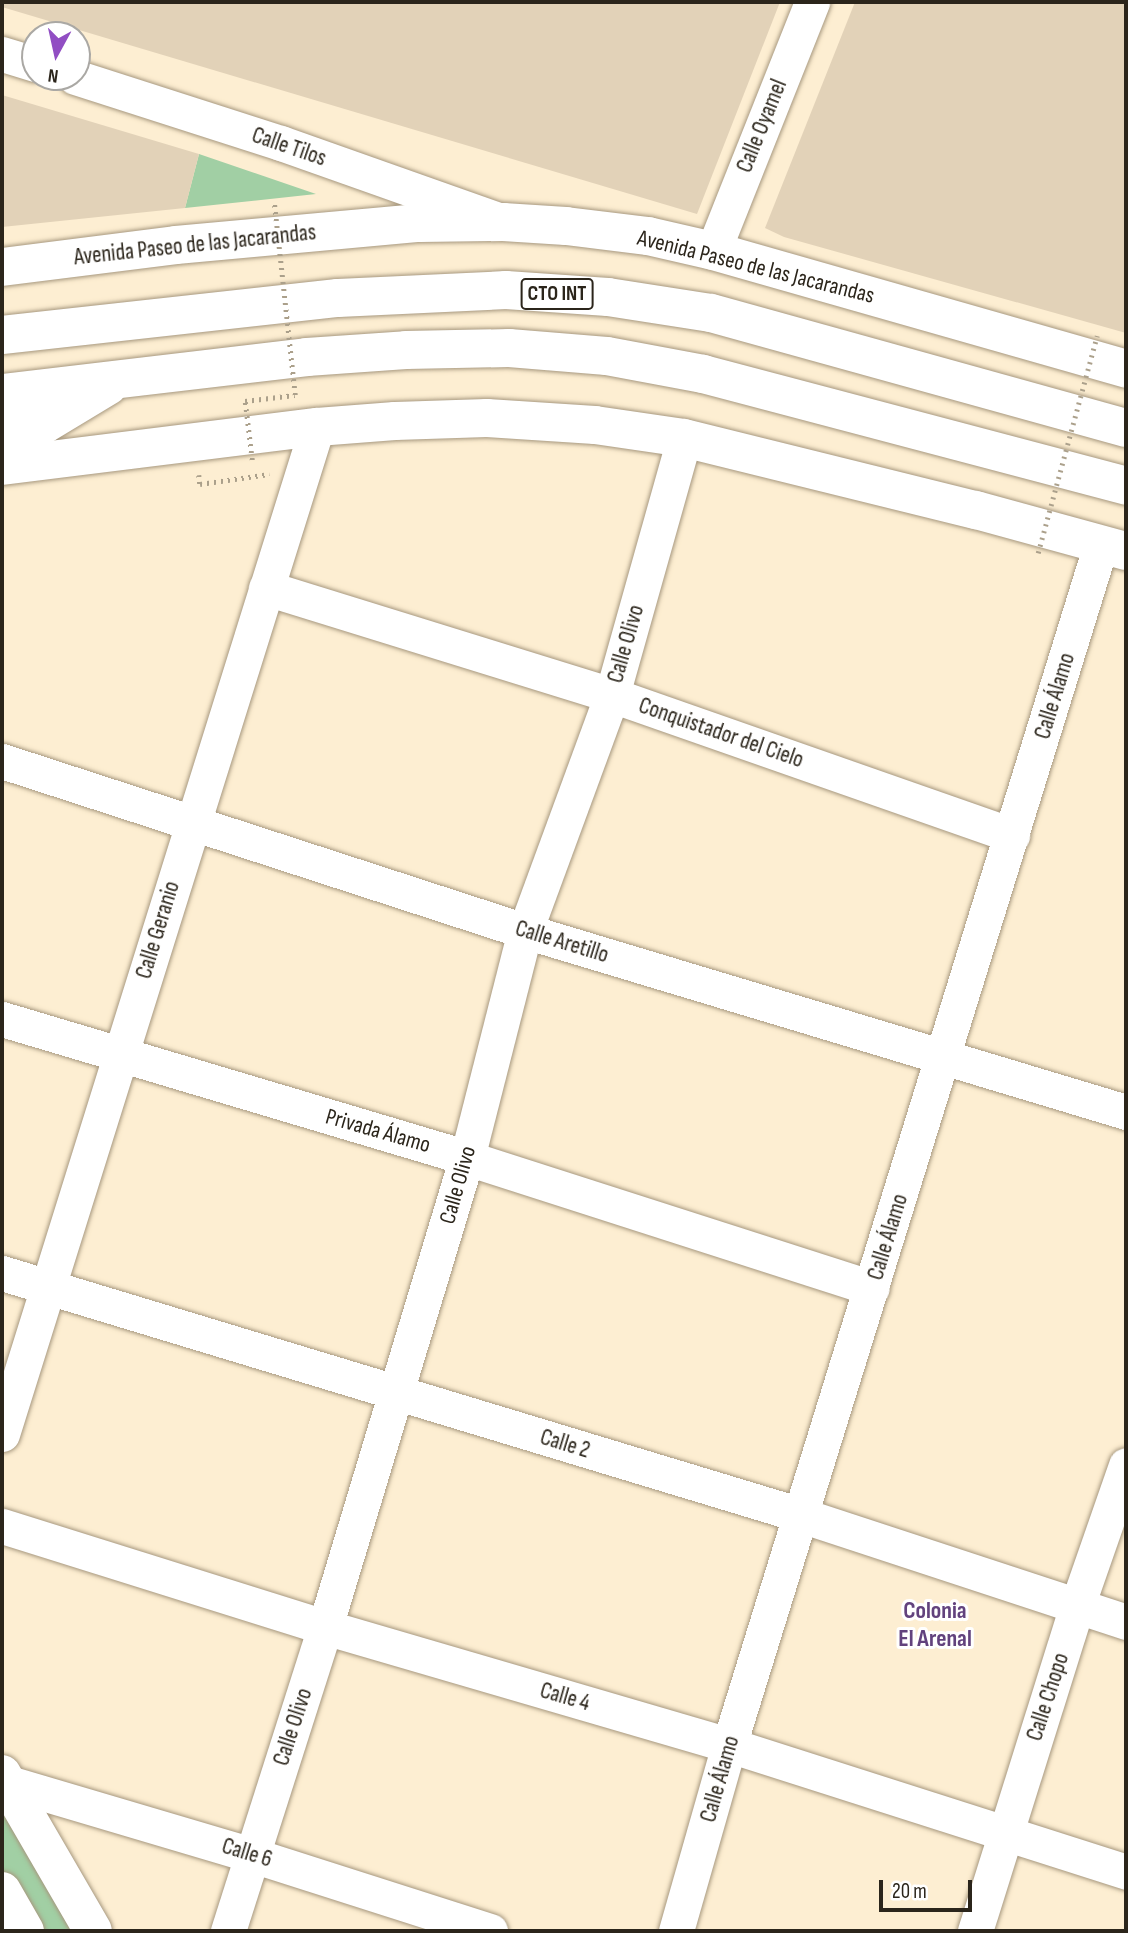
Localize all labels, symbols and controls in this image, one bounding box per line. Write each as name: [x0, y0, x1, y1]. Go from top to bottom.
north arrow: [21, 21, 91, 91]
text: N: [47, 63, 60, 87]
street label: Calle Oyamel: [731, 75, 793, 177]
street label: Calle Tilos: [248, 121, 330, 173]
street label: Avenida Paseo de las Jacarandas: [73, 219, 317, 271]
street label: Avenida Paseo de las Jacarandas: [635, 224, 877, 310]
road number: CTO INT: [520, 276, 594, 312]
street label: Calle Olivo: [602, 602, 650, 686]
street label: Calle Álamo: [1029, 650, 1081, 742]
street label: Conquistador del Cielo: [635, 692, 807, 774]
street label: Calle Geranio: [130, 878, 186, 982]
street label: Calle Aretillo: [512, 915, 612, 969]
street label: Privada Álamo: [322, 1103, 434, 1159]
street label: Calle Olivo: [434, 1143, 482, 1227]
street label: Calle Álamo: [862, 1191, 914, 1283]
street label: Calle 2: [537, 1423, 593, 1465]
district label: Colonia El Arenal: [898, 1597, 972, 1653]
street label: Calle Chopo: [1021, 1650, 1075, 1744]
street label: Calle 4: [537, 1677, 593, 1717]
street label: Calle Olivo: [268, 1685, 318, 1769]
street label: Calle Álamo: [695, 1733, 745, 1825]
street label: Calle 6: [219, 1832, 275, 1874]
scale bar: [883, 1867, 976, 1911]
text: 20 m: [892, 1879, 927, 1904]

